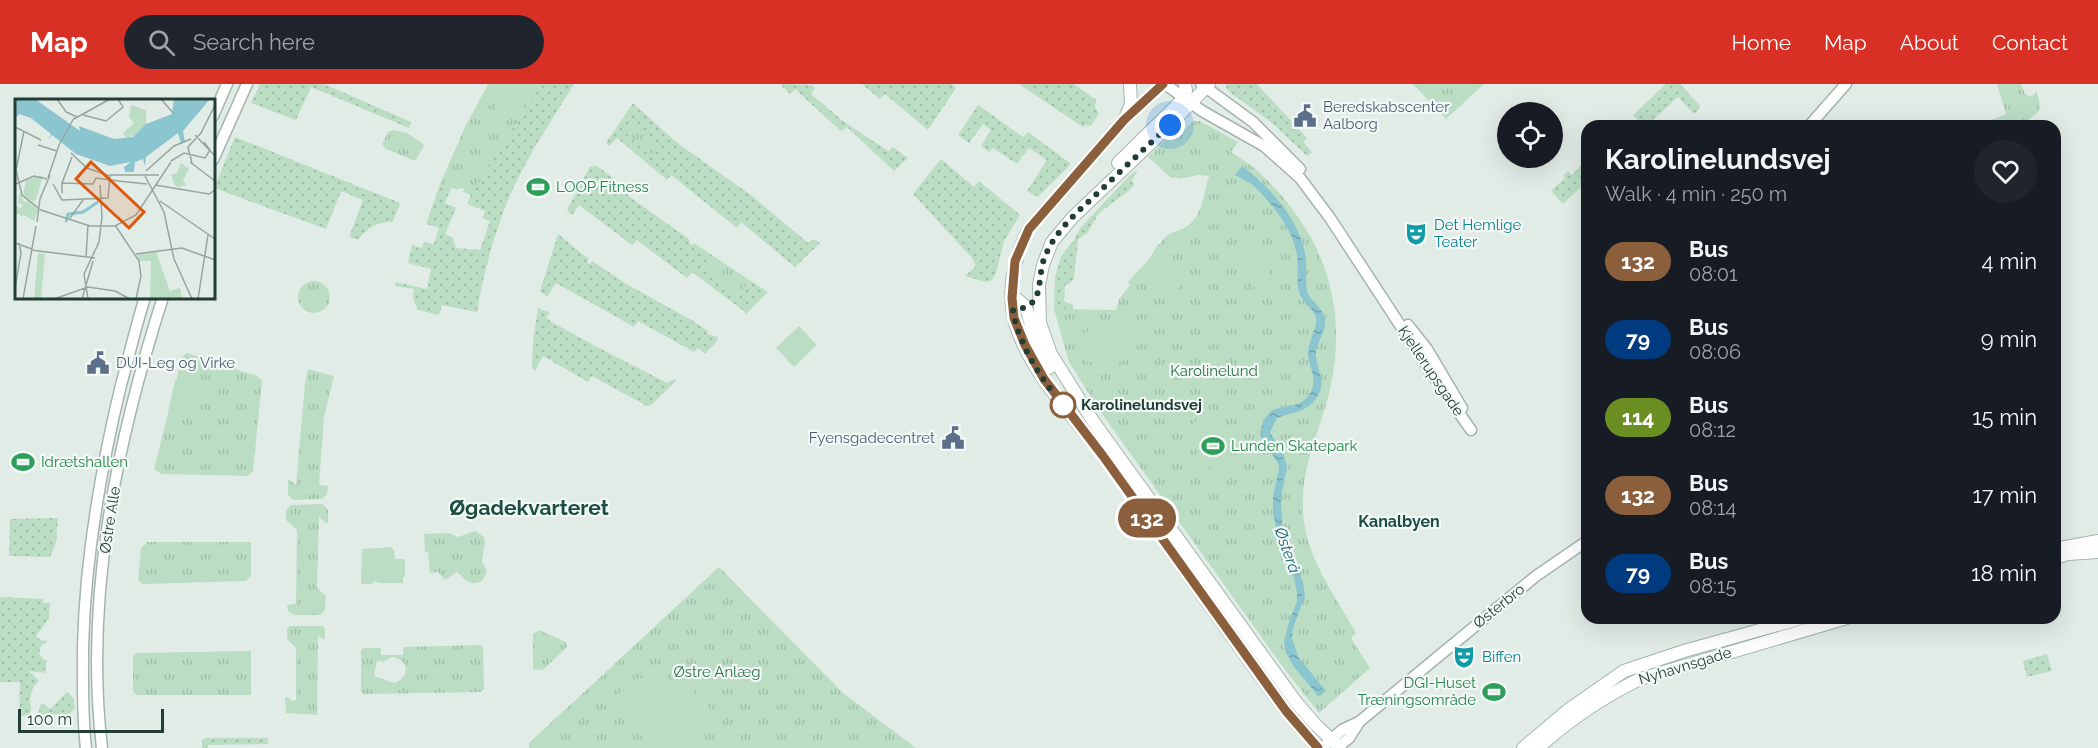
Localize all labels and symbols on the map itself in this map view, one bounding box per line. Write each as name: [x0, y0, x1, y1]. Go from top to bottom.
place label: Beredskabscenter Aalborg: [1323, 98, 1450, 133]
inset map: [15, 99, 214, 298]
public building icon: Beredskabscenter Aalborg: [1292, 103, 1318, 129]
your location: [1155, 110, 1185, 140]
sports icon: LOOP Fitness: [525, 174, 551, 200]
place label: LOOP Fitness: [556, 178, 649, 196]
place label: Det Hemlige Teater: [1434, 216, 1521, 251]
theatre icon: Det Hemlige Teater: [1403, 221, 1429, 247]
street label: Kjellerupsgade: [1394, 322, 1468, 420]
public building icon: DUI-Leg og Virke: [85, 350, 111, 376]
place label: DUI-Leg og Virke: [116, 354, 235, 372]
park label: Karolinelund: [1170, 362, 1258, 380]
marker: Karolinelundsvej: [1050, 392, 1076, 418]
place label: Karolinelundsvej: [1081, 396, 1202, 414]
public building icon: Fyensgadecentret: [940, 425, 966, 451]
place label: Fyensgadecentret: [809, 429, 935, 447]
sports icon: Lunden Skatepark: [1200, 433, 1226, 459]
place label: Lunden Skatepark: [1231, 437, 1358, 455]
sports icon: Idrætshallen: [10, 449, 36, 475]
place label: Idrætshallen: [41, 453, 128, 471]
street label: Østre Alle: [96, 485, 124, 555]
district label: Øgadekvarteret: [449, 495, 609, 520]
line badge: 132: [1112, 498, 1182, 538]
district label: Kanalbyen: [1358, 512, 1440, 531]
water label: Østerå: [1271, 525, 1304, 576]
street label: Østerbro: [1470, 580, 1528, 632]
street label: Nyhavnsgade: [1636, 643, 1734, 689]
theatre icon: Biffen: [1451, 644, 1477, 670]
place label: Biffen: [1482, 648, 1521, 666]
park label: Østre Anlæg: [674, 663, 760, 681]
place label: DGI-Huset Træningsområde: [1357, 674, 1476, 709]
sports icon: DGI-Huset Træningsområde: [1481, 679, 1507, 705]
scale bar: [18, 706, 164, 734]

